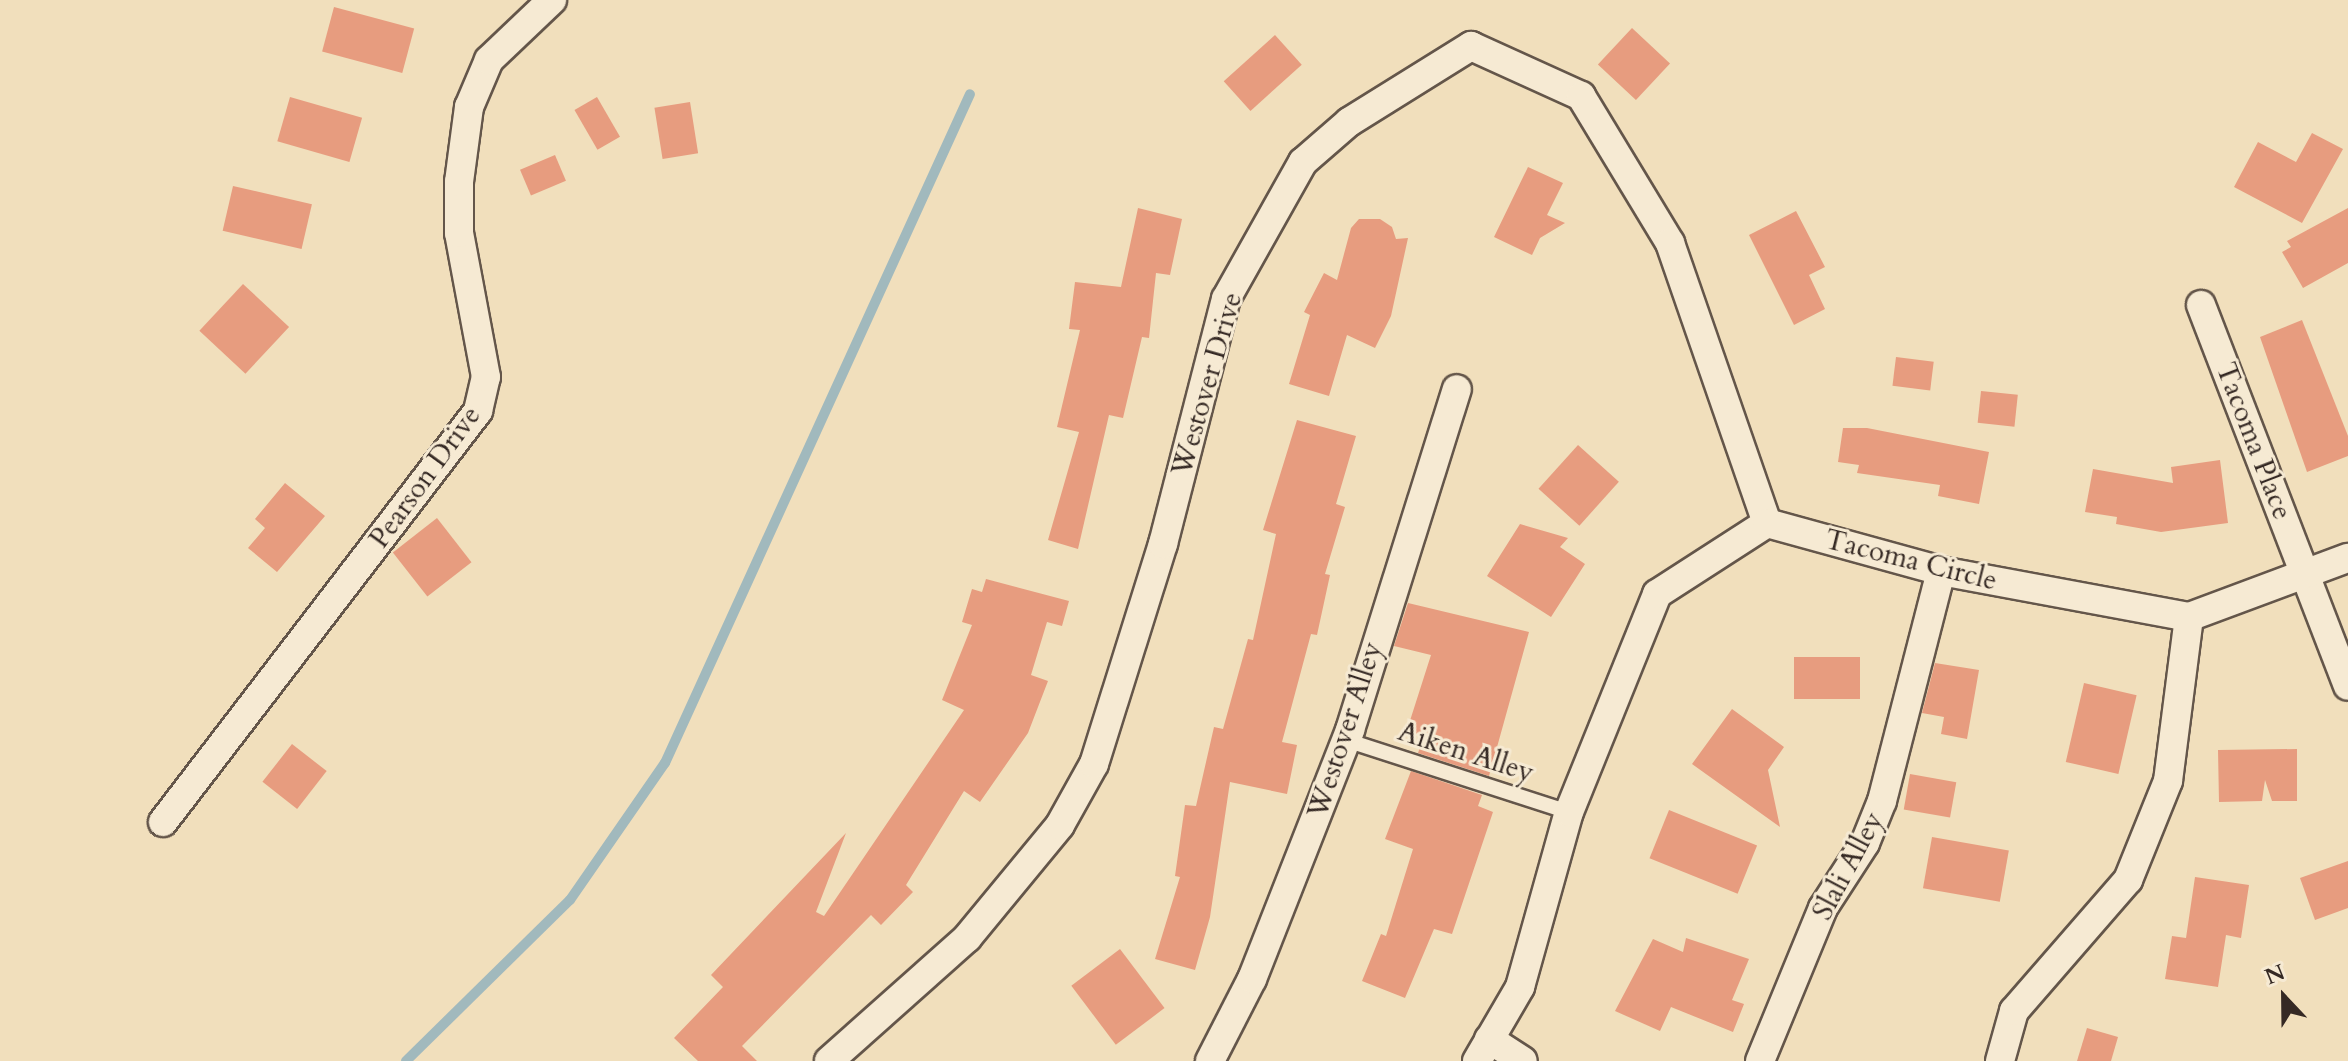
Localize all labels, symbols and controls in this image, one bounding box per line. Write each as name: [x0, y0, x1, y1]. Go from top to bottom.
street label: Westover Drive: [1165, 288, 1249, 480]
street label: Tacoma Place: [2209, 358, 2299, 524]
street label: Pearson Drive: [362, 399, 488, 555]
street label: Tacoma Circle: [1822, 522, 2000, 598]
street label: Westover Alley: [1301, 638, 1389, 822]
street label: Aiken Alley: [1394, 714, 1538, 790]
street label: Slali Alley: [1806, 806, 1890, 926]
north arrow: [2244, 957, 2324, 1037]
text: N: [2261, 957, 2289, 992]

